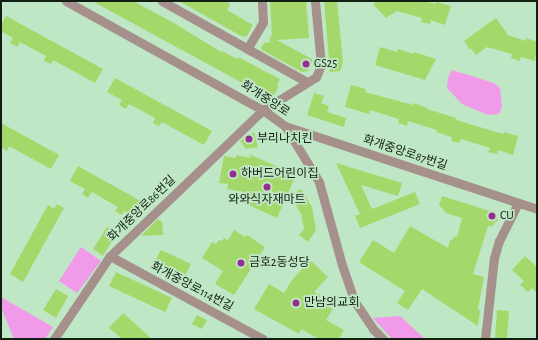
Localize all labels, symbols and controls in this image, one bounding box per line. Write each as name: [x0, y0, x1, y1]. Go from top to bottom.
place label: GS25: [314, 57, 337, 71]
marker: GS25: [301, 59, 311, 69]
street label: 화개중앙로: [238, 78, 292, 120]
place label: 부리나치킨: [257, 132, 312, 146]
street label: 화개중앙로87번길: [361, 133, 449, 173]
marker: 부리나치킨: [244, 134, 254, 144]
place label: 하버드어린이집: [241, 167, 318, 181]
marker: 하버드어린이집: [228, 169, 238, 179]
street label: 화개중앙로86번길: [105, 173, 179, 245]
marker: 와와식자재마트: [262, 182, 272, 192]
place label: 와와식자재마트: [228, 193, 306, 207]
place label: CU: [500, 209, 514, 223]
marker: CU: [487, 211, 497, 221]
place label: 금호2동성당: [249, 256, 310, 270]
marker: 금호2동성당: [236, 258, 246, 268]
street label: 화개중앙로114번길: [148, 259, 236, 315]
place label: 만남의교회: [304, 296, 359, 310]
marker: 만남의교회: [291, 298, 301, 308]

